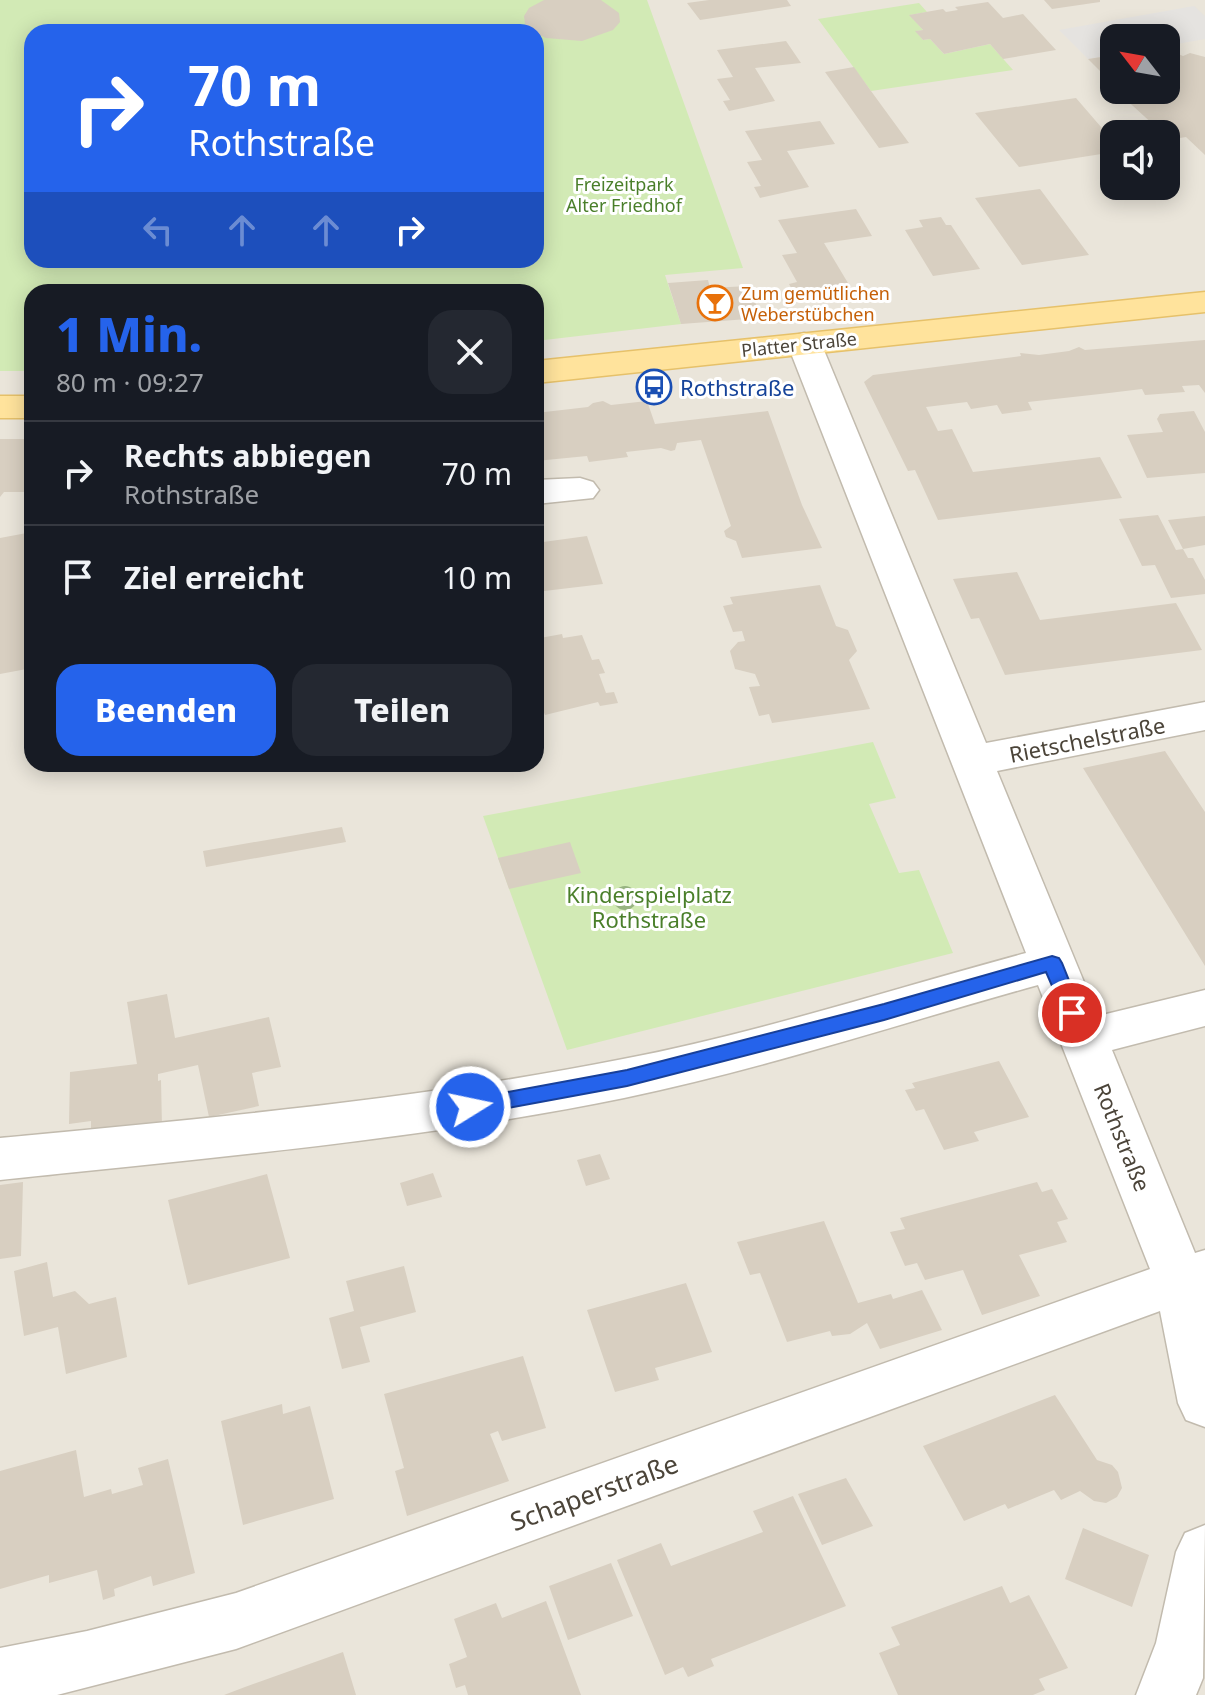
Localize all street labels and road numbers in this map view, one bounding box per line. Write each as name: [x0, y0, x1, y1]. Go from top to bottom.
street label: Platter Straße: [740, 326, 858, 362]
street label: Rietschelstraße: [1006, 709, 1168, 769]
street label: Rothstraße: [1088, 1078, 1158, 1196]
street label: Schaperstraße: [505, 1445, 683, 1539]

